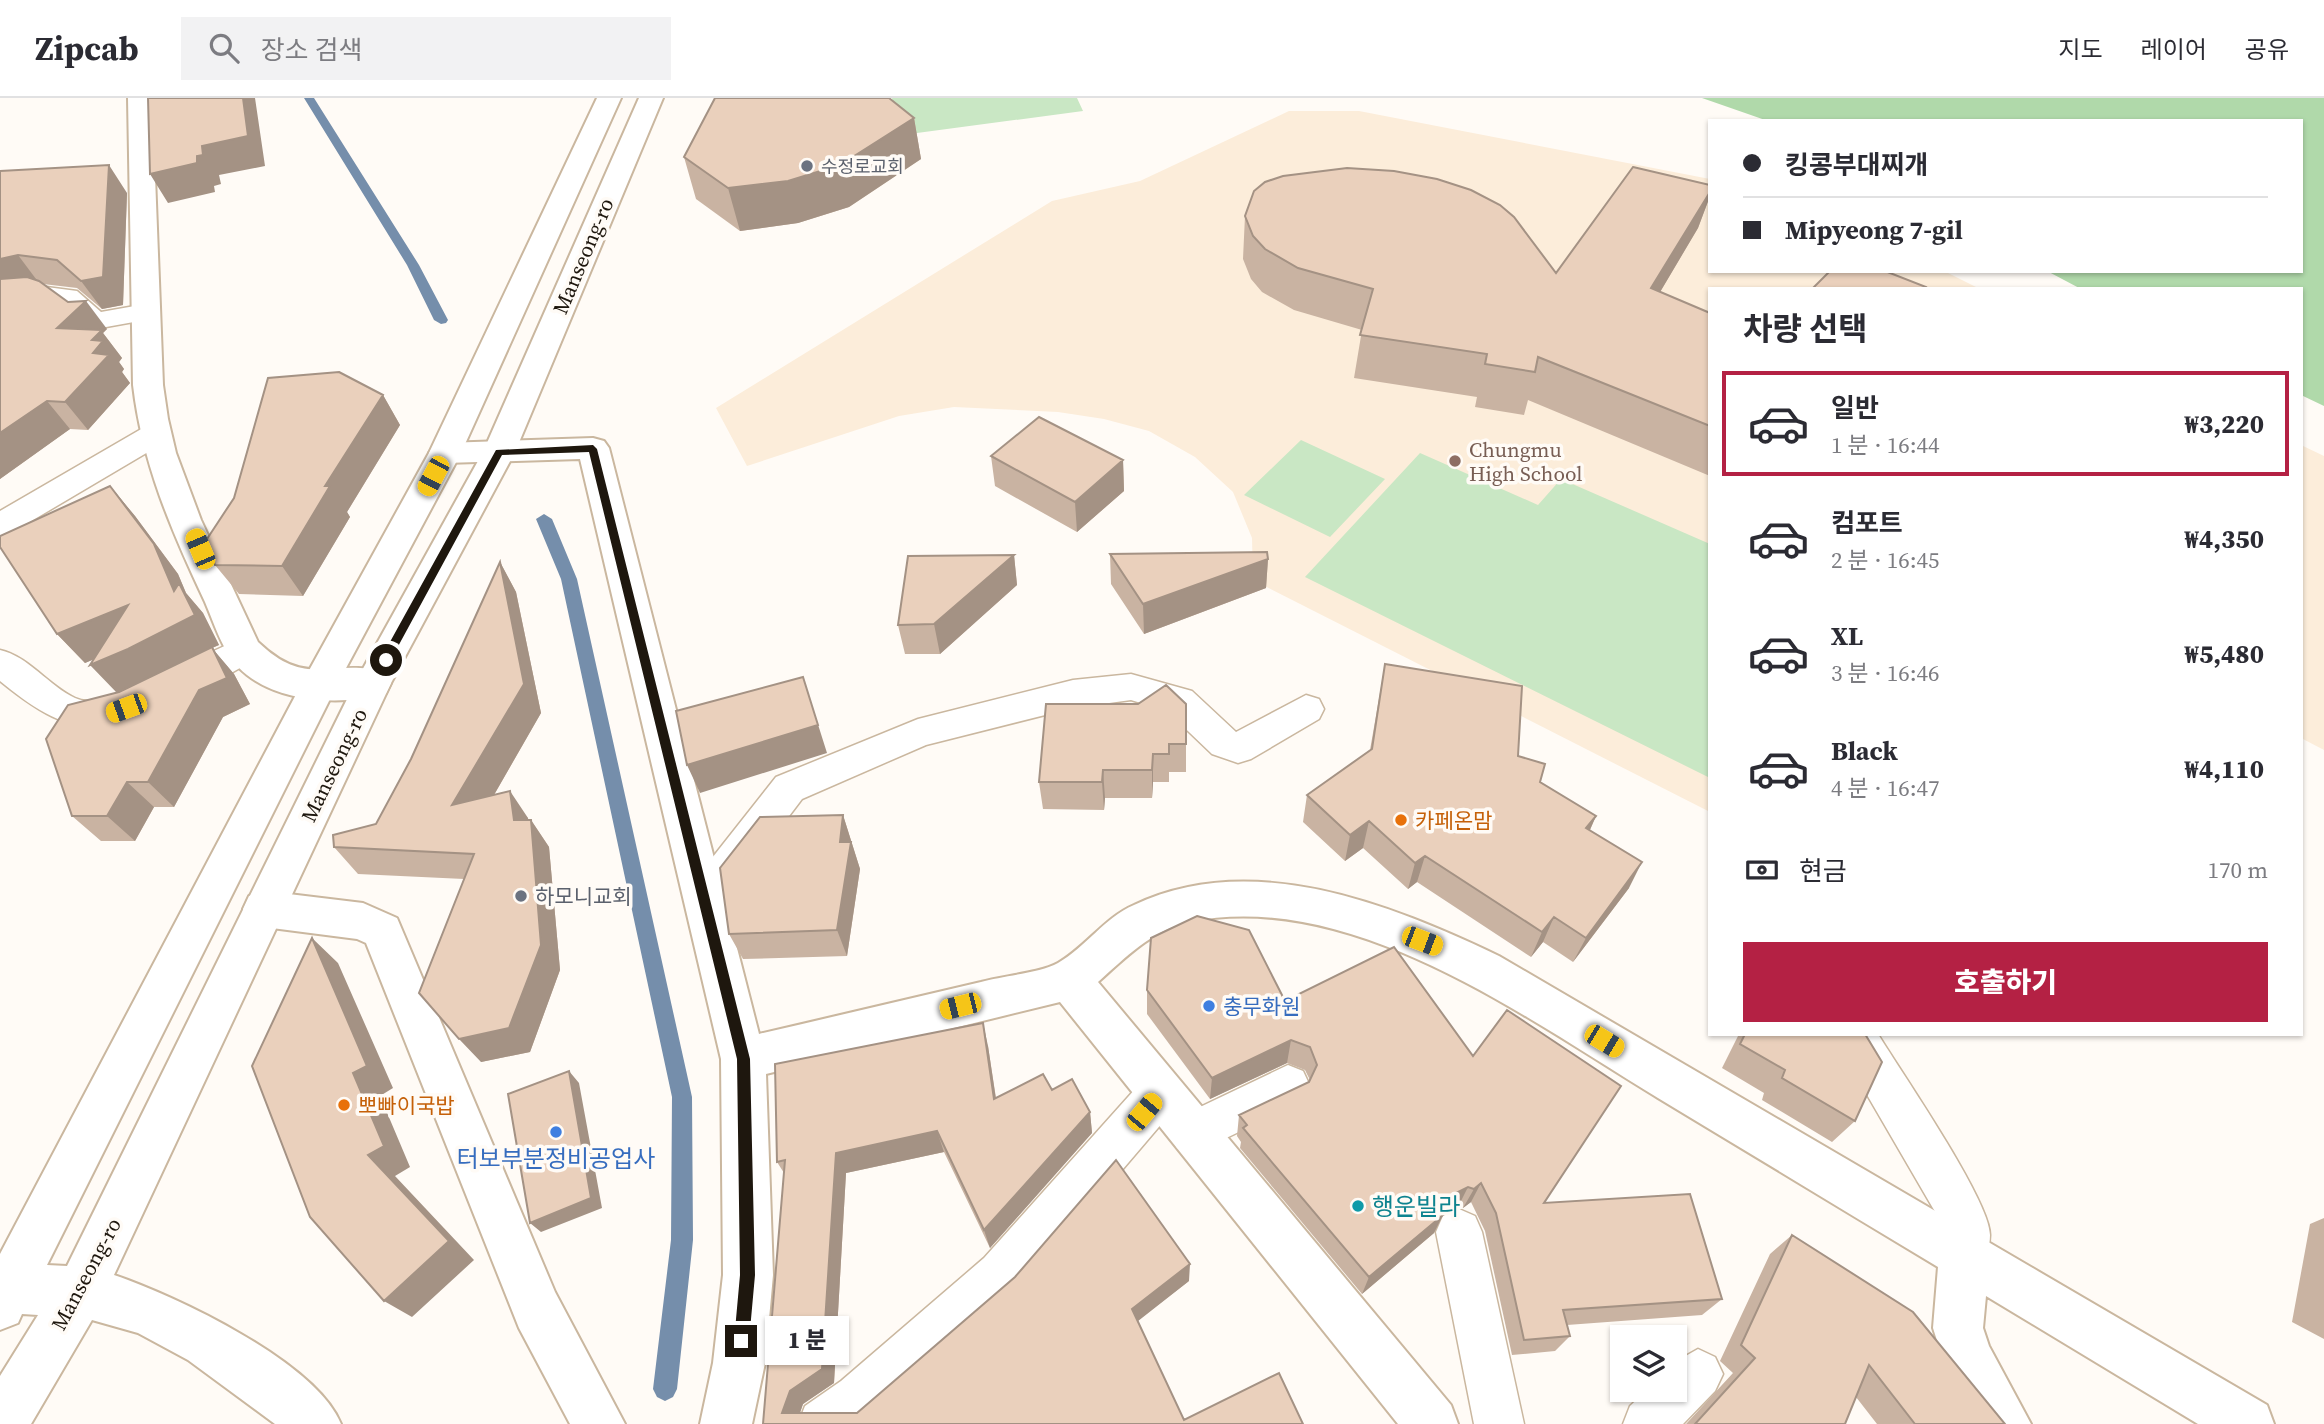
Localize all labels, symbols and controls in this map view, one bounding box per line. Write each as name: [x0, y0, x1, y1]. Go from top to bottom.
search box: [181, 17, 671, 80]
text: Zipcab: [35, 26, 139, 71]
icon: search: [205, 29, 243, 67]
text: 장소 검색: [261, 32, 362, 68]
text: 지도: [2058, 33, 2103, 66]
text: 레이어: [2141, 33, 2207, 66]
text: 공유: [2245, 33, 2289, 66]
text: 킹콩부대찌개: [1785, 147, 1929, 183]
place label: 수정로교회: [821, 154, 904, 179]
marker: 수정로교회: [799, 158, 815, 174]
street label: Manseong-ro: [546, 193, 620, 319]
text: Mipyeong 7-gil: [1785, 212, 1963, 248]
text: 차량 선택: [1743, 307, 1868, 351]
text: 일반: [1831, 390, 1879, 426]
icon: car: [1747, 392, 1810, 455]
text: ₩3,220: [2185, 406, 2264, 442]
text: 1 분 · 16:44: [1831, 429, 1940, 461]
place label: Chungmu High School: [1469, 435, 1582, 488]
car: [414, 453, 453, 499]
marker: Chungmu High School: [1447, 453, 1463, 469]
text: 컴포트: [1831, 505, 1903, 541]
icon: car: [1747, 507, 1810, 570]
text: ₩4,350: [2185, 521, 2264, 557]
car: [183, 526, 218, 572]
text: 2 분 · 16:45: [1831, 544, 1940, 576]
text: XL: [1831, 618, 1863, 654]
icon: car: [1747, 622, 1810, 685]
text: ₩5,480: [2185, 636, 2264, 672]
route start: [370, 644, 402, 676]
text: 3 분 · 16:46: [1831, 657, 1940, 689]
car: [103, 691, 150, 725]
street label: Manseong-ro: [294, 703, 374, 827]
text: Black: [1831, 733, 1898, 769]
icon: car: [1747, 737, 1810, 800]
text: ₩4,110: [2185, 751, 2264, 787]
text: 4 분 · 16:47: [1831, 772, 1940, 804]
place label: 카페온맘: [1415, 806, 1492, 835]
marker: 카페온맘: [1393, 812, 1409, 828]
icon: cash: [1743, 851, 1781, 889]
text: 현금: [1799, 853, 1847, 889]
text: 170 m: [2207, 854, 2268, 886]
place label: 하모니교회: [535, 882, 632, 911]
marker: 하모니교회: [513, 888, 529, 904]
car: [1399, 924, 1446, 958]
button: 호출하기: [1743, 942, 2268, 1022]
car: [938, 991, 983, 1021]
place label: 충무화원: [1223, 992, 1300, 1021]
marker: 충무화원: [1201, 998, 1217, 1014]
car: [1581, 1021, 1628, 1061]
car: [1123, 1089, 1166, 1135]
place label: 뽀빠이국밥: [358, 1091, 455, 1120]
marker: 뽀빠이국밥: [336, 1097, 352, 1113]
marker: 터보부분정비공업사: [548, 1124, 564, 1140]
place label: 터보부분정비공업사: [457, 1142, 655, 1175]
place label: 행운빌라: [1372, 1190, 1460, 1223]
marker: 행운빌라: [1350, 1198, 1366, 1214]
street label: Manseong-ro: [44, 1213, 128, 1335]
callout: 1 분: [766, 1316, 850, 1366]
text: 1 분: [788, 1324, 826, 1356]
route end: [725, 1325, 757, 1357]
map controls: [1610, 1325, 1687, 1402]
button: layers: [1610, 1325, 1687, 1402]

